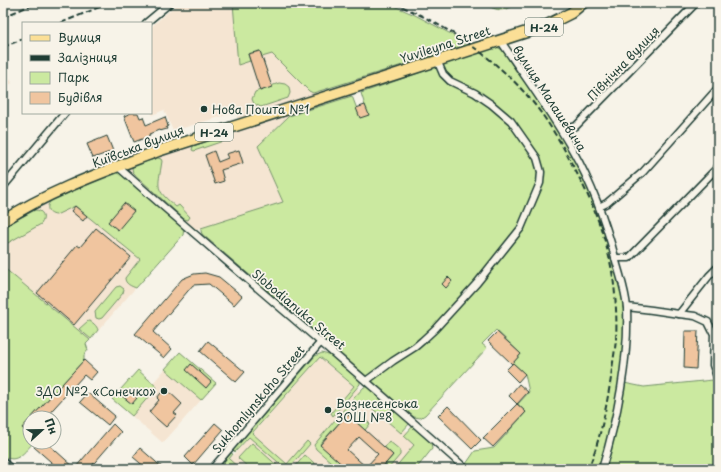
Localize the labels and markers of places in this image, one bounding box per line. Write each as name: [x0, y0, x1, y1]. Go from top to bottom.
place label: Нова Пошта №1: [212, 100, 309, 118]
marker: Нова Пошта №1: [199, 104, 209, 114]
place label: ЗДО №2 «Сонечко»: [36, 382, 156, 400]
marker: ЗДО №2 «Сонечко»: [159, 386, 169, 396]
place label: Вознесенська ЗОШ №8: [336, 394, 419, 426]
marker: Вознесенська ЗОШ №8: [323, 405, 333, 415]

